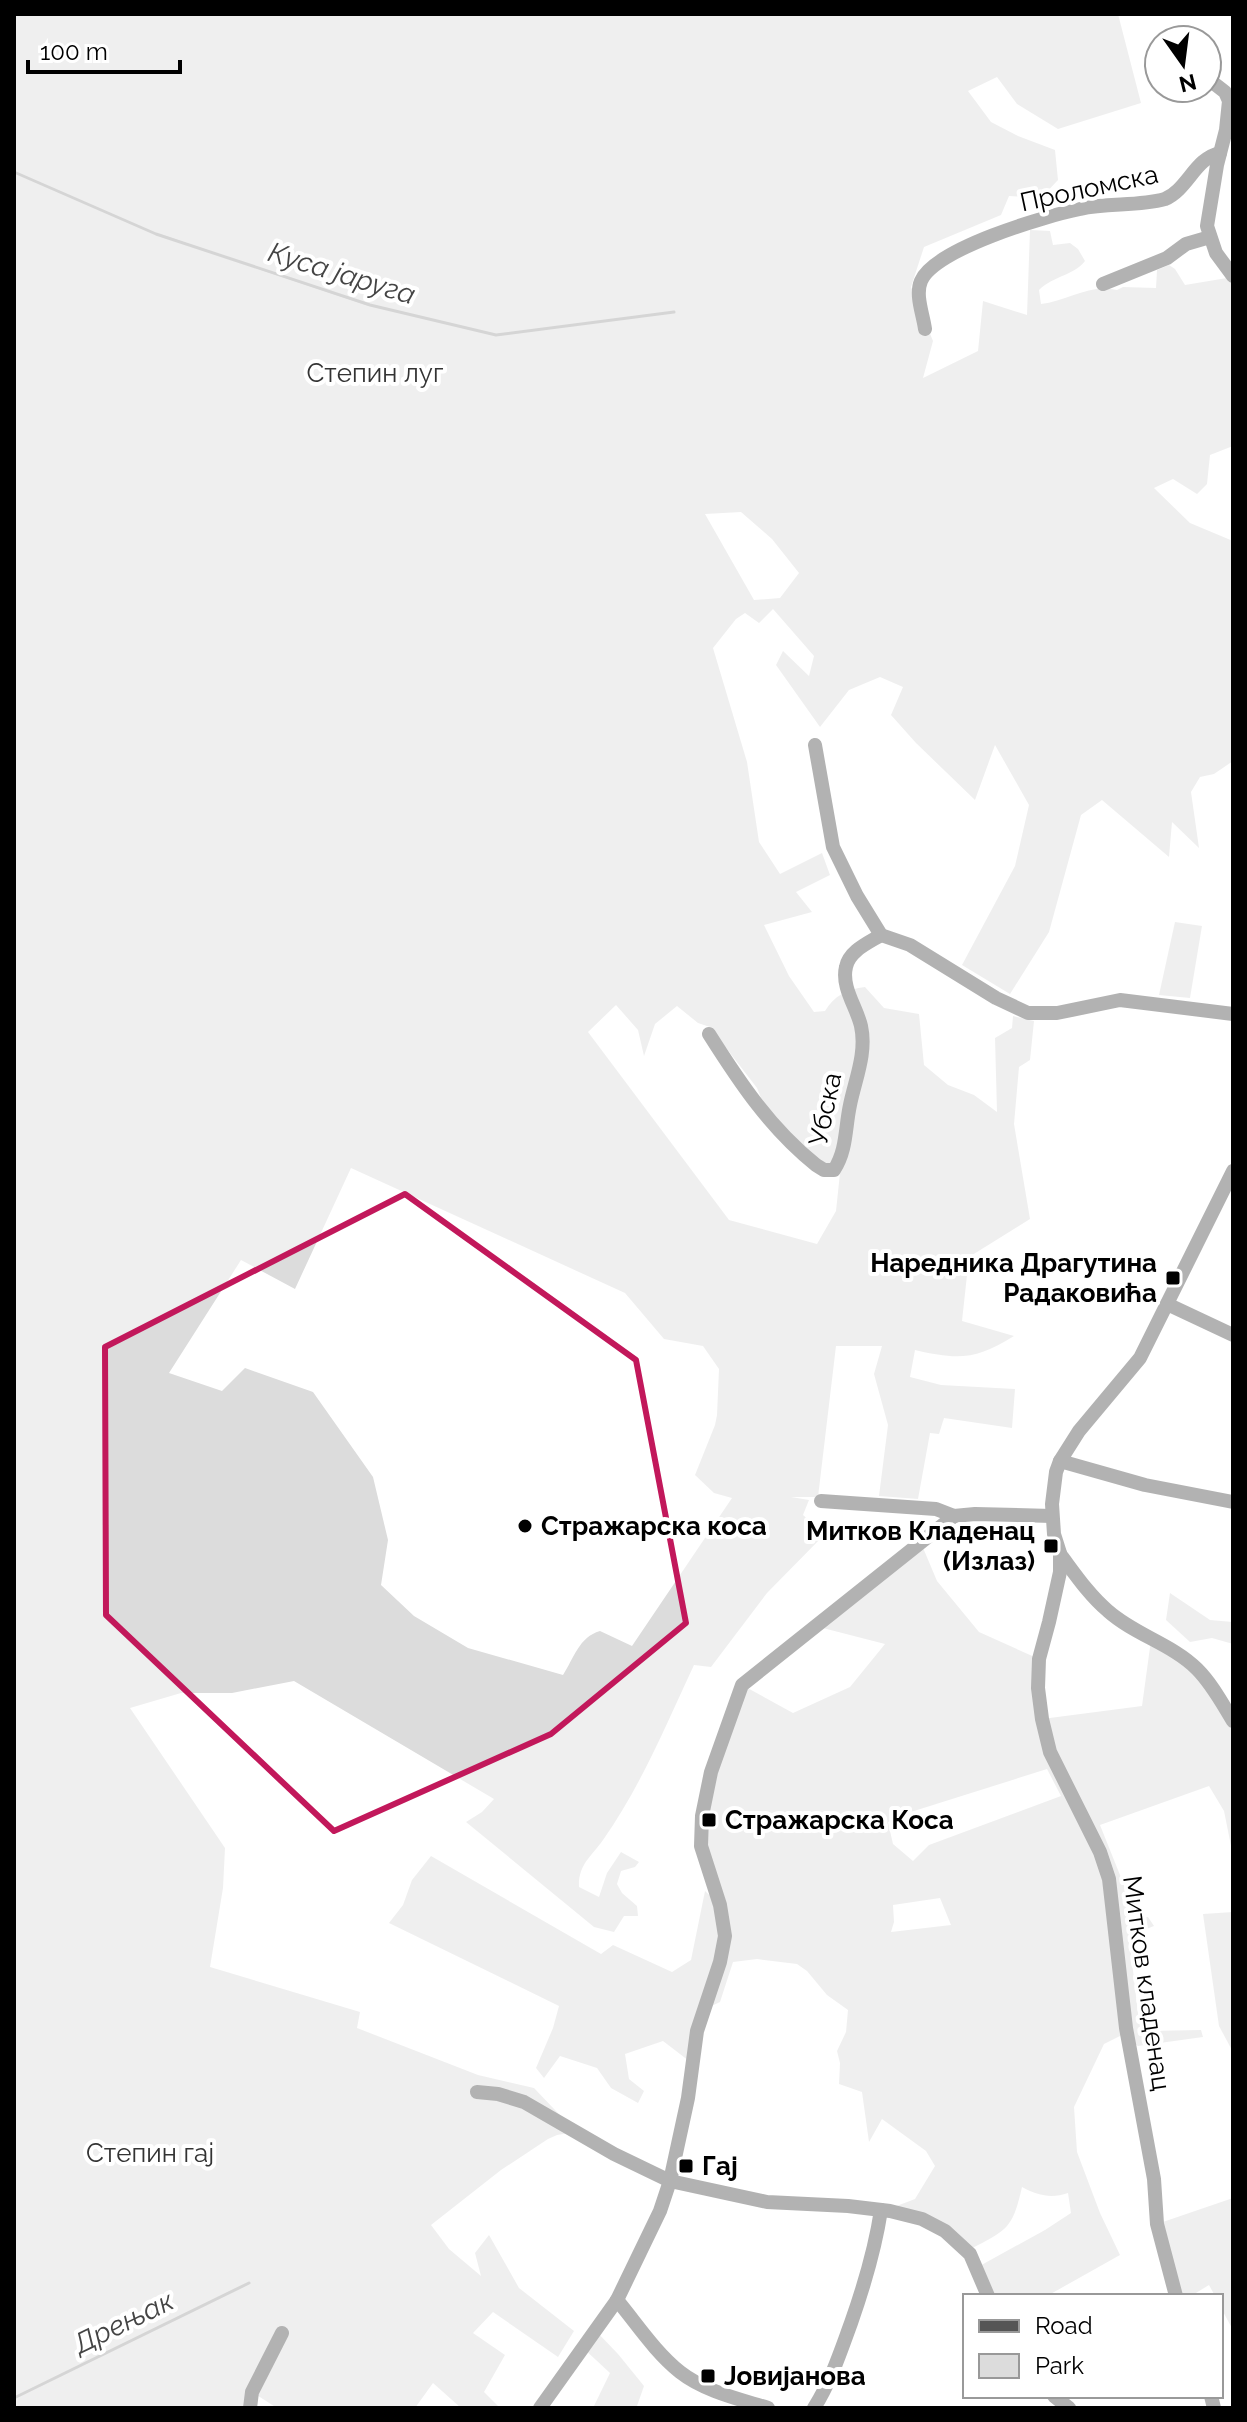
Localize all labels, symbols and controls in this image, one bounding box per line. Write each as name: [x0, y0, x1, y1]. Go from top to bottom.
scale bar: [28, 24, 180, 74]
north arrow: [1143, 24, 1223, 104]
text: 100 m: [40, 37, 108, 66]
text: N: [1177, 69, 1199, 98]
street label: Проломска: [1017, 159, 1161, 217]
water label: Куса јаруга: [264, 236, 419, 311]
park label: Степин луг: [307, 358, 444, 388]
street label: Убска: [803, 1070, 847, 1148]
place label: Наредника Драгутина Радаковића: [870, 1248, 1157, 1308]
marker: Наредника Драгутина Радаковића: [1164, 1269, 1182, 1287]
place label: Стражарска коса: [541, 1511, 767, 1541]
place label: Митков Кладенац (Излаз): [806, 1516, 1035, 1576]
marker: Стражарска коса: [516, 1517, 534, 1535]
marker: Митков Кладенац (Излаз): [1042, 1537, 1060, 1555]
place label: Стражарска Коса: [725, 1805, 954, 1835]
marker: Стражарска Коса: [700, 1811, 718, 1829]
street label: Митков кладенац: [1117, 1874, 1177, 2092]
park label: Степин гај: [86, 2138, 214, 2168]
place label: Гај: [702, 2151, 738, 2181]
marker: Гај: [677, 2157, 695, 2175]
water label: Дрењак: [67, 2284, 179, 2361]
legend: [963, 2294, 1223, 2398]
text: Road: [1035, 2311, 1093, 2340]
text: Park: [1035, 2351, 1084, 2380]
place label: Јовијанова: [724, 2361, 866, 2391]
marker: Јовијанова: [699, 2367, 717, 2385]

